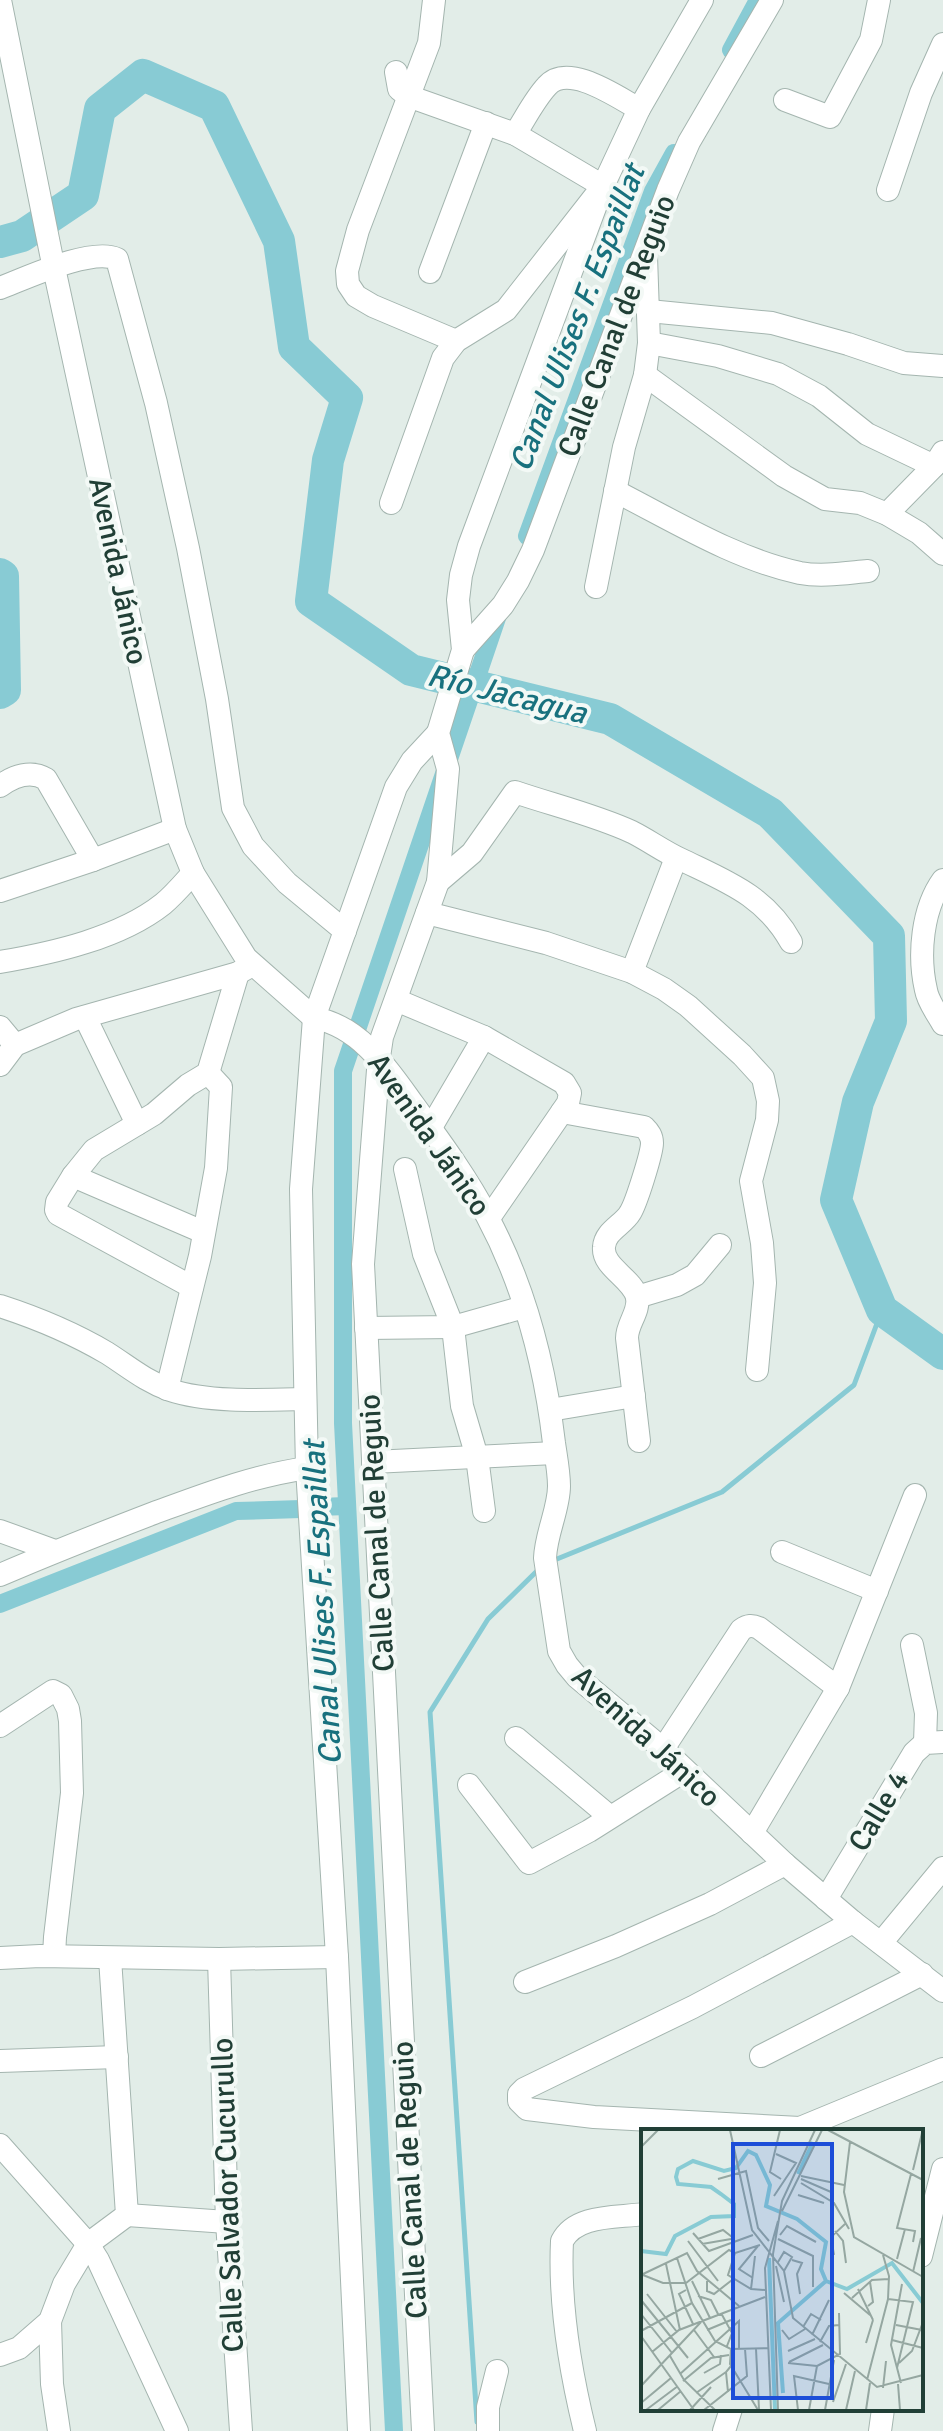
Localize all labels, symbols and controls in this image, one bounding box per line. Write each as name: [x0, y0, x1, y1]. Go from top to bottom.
water label: Canal Ulises F. Espaillat: [501, 156, 655, 476]
street label: Calle Canal de Reguio: [550, 190, 684, 462]
street label: Avenida Jánico: [80, 474, 156, 668]
water label: Río Jacagua: [423, 655, 592, 733]
street label: Avenida Jánico: [359, 1046, 499, 1224]
street label: Calle Canal de Reguio: [351, 1393, 403, 1673]
water label: Canal Ulises F. Espaillat: [294, 1436, 350, 1766]
street label: Avenida Jánico: [564, 1659, 728, 1815]
street label: Calle 4: [840, 1764, 918, 1858]
street label: Calle Salvador Cucurullo: [204, 2037, 252, 2353]
street label: Calle Canal de Reguio: [384, 2040, 436, 2320]
inset map: [641, 2129, 923, 2411]

